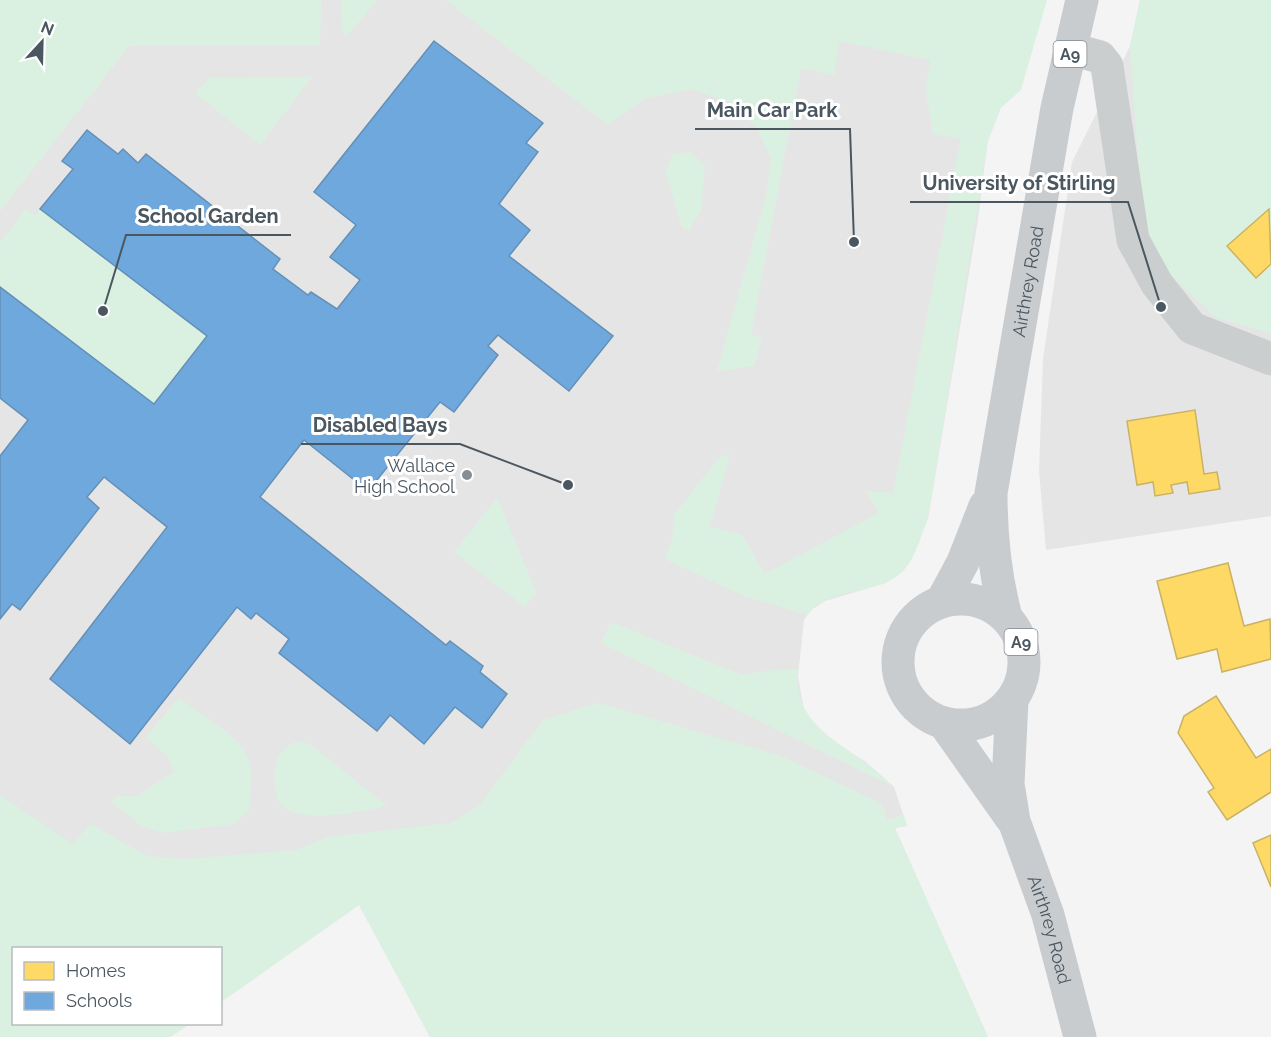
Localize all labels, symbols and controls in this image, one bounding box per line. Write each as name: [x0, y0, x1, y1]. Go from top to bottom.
north arrow: [12, 12, 72, 72]
text: N: [38, 17, 57, 40]
road number: A9: [1054, 41, 1086, 67]
callout: Main Car Park: [695, 91, 850, 129]
text: Main Car Park: [707, 98, 838, 122]
callout: University of Stirling: [910, 164, 1128, 202]
text: University of Stirling: [923, 171, 1115, 195]
callout: School Garden: [126, 197, 291, 235]
text: School Garden: [137, 204, 279, 228]
street label: Airthrey Road: [1007, 224, 1047, 339]
callout: Disabled Bays: [301, 406, 460, 444]
text: Disabled Bays: [313, 413, 447, 437]
place label: Wallace High School: [354, 455, 455, 497]
marker: Wallace High School: [460, 468, 474, 482]
road number: A9: [1004, 629, 1038, 655]
street label: Airthrey Road: [1024, 872, 1076, 986]
legend: [12, 947, 222, 1025]
text: Homes: [66, 960, 126, 981]
text: Schools: [66, 990, 133, 1011]

